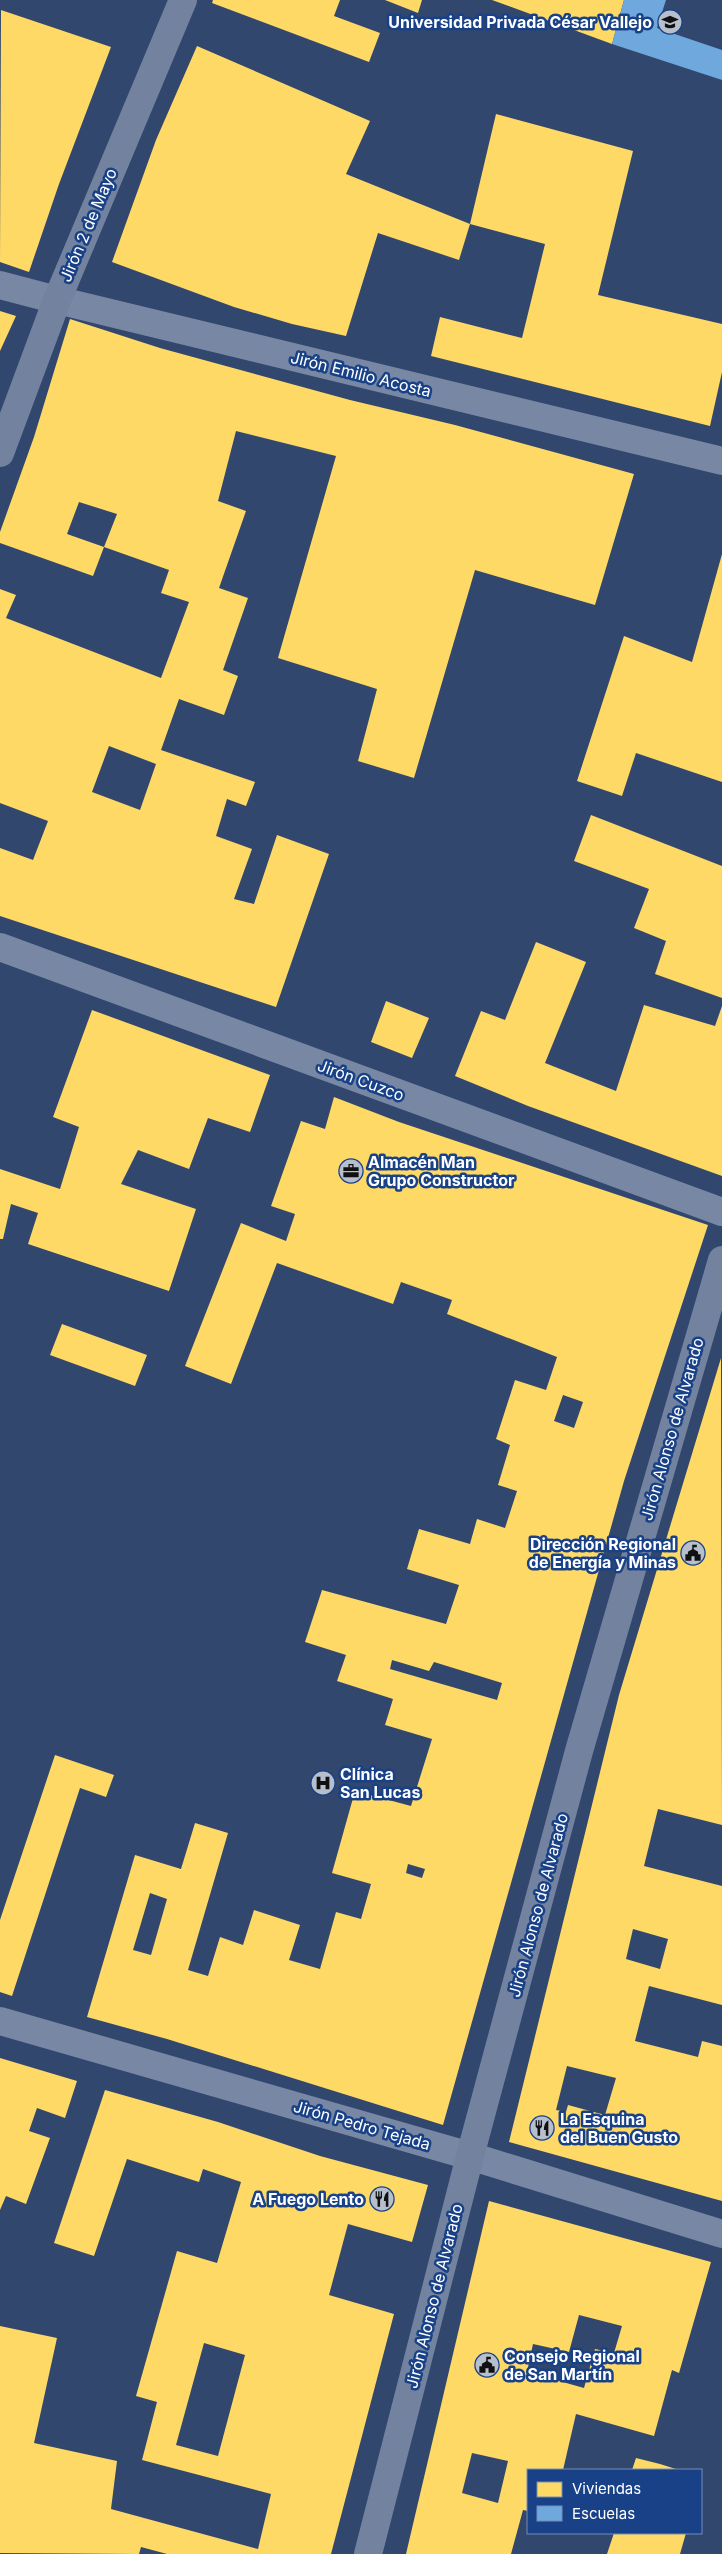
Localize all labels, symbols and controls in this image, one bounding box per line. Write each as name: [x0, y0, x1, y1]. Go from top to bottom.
school or university icon: Universidad Privada César Vallejo: [657, 9, 683, 35]
place label: Universidad Privada César Vallejo: [388, 12, 652, 32]
street label: Jirón 2 de Mayo: [55, 165, 121, 285]
street label: Jirón Emilio Acosta: [289, 347, 433, 401]
street label: Jirón Cuzco: [315, 1055, 407, 1105]
place label: Almacén Man Grupo Constructor: [368, 1152, 515, 1190]
office icon: Almacén Man Grupo Constructor: [338, 1158, 364, 1184]
street label: Jirón Alonso de Alvarado: [636, 1335, 708, 1523]
place label: Dirección Regional de Energía y Minas: [529, 1534, 676, 1572]
public building icon: Dirección Regional de Energía y Minas: [680, 1540, 706, 1566]
place label: Clínica San Lucas: [340, 1764, 420, 1802]
hospital icon: Clínica San Lucas: [310, 1770, 336, 1796]
street label: Jirón Alonso de Alvarado: [504, 1811, 572, 1999]
street label: Jirón Pedro Tejada: [291, 2096, 433, 2154]
place label: La Esquina del Buen Gusto: [560, 2109, 678, 2147]
restaurant icon: La Esquina del Buen Gusto: [529, 2115, 555, 2141]
restaurant icon: A Fuego Lento: [369, 2186, 395, 2212]
place label: A Fuego Lento: [252, 2189, 364, 2209]
street label: Jirón Alonso de Alvarado: [401, 2202, 467, 2390]
place label: Consejo Regional de San Martín: [504, 2346, 640, 2384]
public building icon: Consejo Regional de San Martín: [474, 2352, 500, 2378]
legend: [527, 2469, 702, 2534]
text: Viviendas: [572, 2479, 641, 2498]
text: Escuelas: [572, 2504, 635, 2523]

